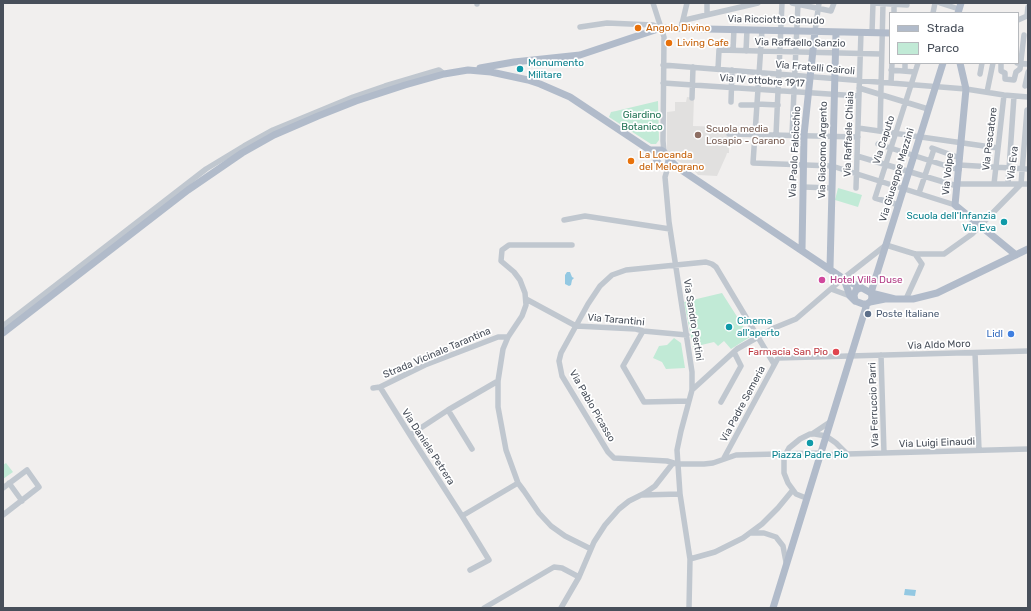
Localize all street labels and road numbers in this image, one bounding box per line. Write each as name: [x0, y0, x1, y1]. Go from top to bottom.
street label: Via Ricciotto Canudo: [727, 13, 825, 27]
street label: Via Raffaello Sanzio: [754, 36, 846, 50]
street label: Via Fratelli Cairoli: [775, 59, 855, 77]
street label: Via IV ottobre 1917: [719, 72, 805, 90]
street label: Via Raffaele Chiaia: [842, 91, 856, 177]
street label: Via Giacomo Argento: [816, 101, 830, 199]
street label: Via Paolo Falcicchio: [787, 106, 803, 198]
street label: Via Pescatore: [980, 107, 1000, 171]
street label: Via Caputo: [870, 114, 898, 166]
street label: Via Giuseppe Mazzini: [877, 127, 917, 223]
street label: Via Eva: [1005, 146, 1021, 180]
street label: Via Volpe: [940, 152, 956, 196]
street label: Via Sandro Pertini: [681, 278, 705, 362]
street label: Via Tarantini: [587, 312, 645, 328]
street label: Strada Vicinale Tarantina: [381, 325, 493, 381]
street label: Via Aldo Moro: [907, 338, 971, 352]
street label: Via Ferruccio Parri: [867, 362, 881, 448]
street label: Via Padre Semeria: [718, 364, 768, 444]
street label: Via Pablo Picasso: [567, 368, 617, 444]
street label: Via Daniele Petrera: [399, 407, 457, 487]
street label: Via Luigi Einaudi: [899, 436, 975, 450]

